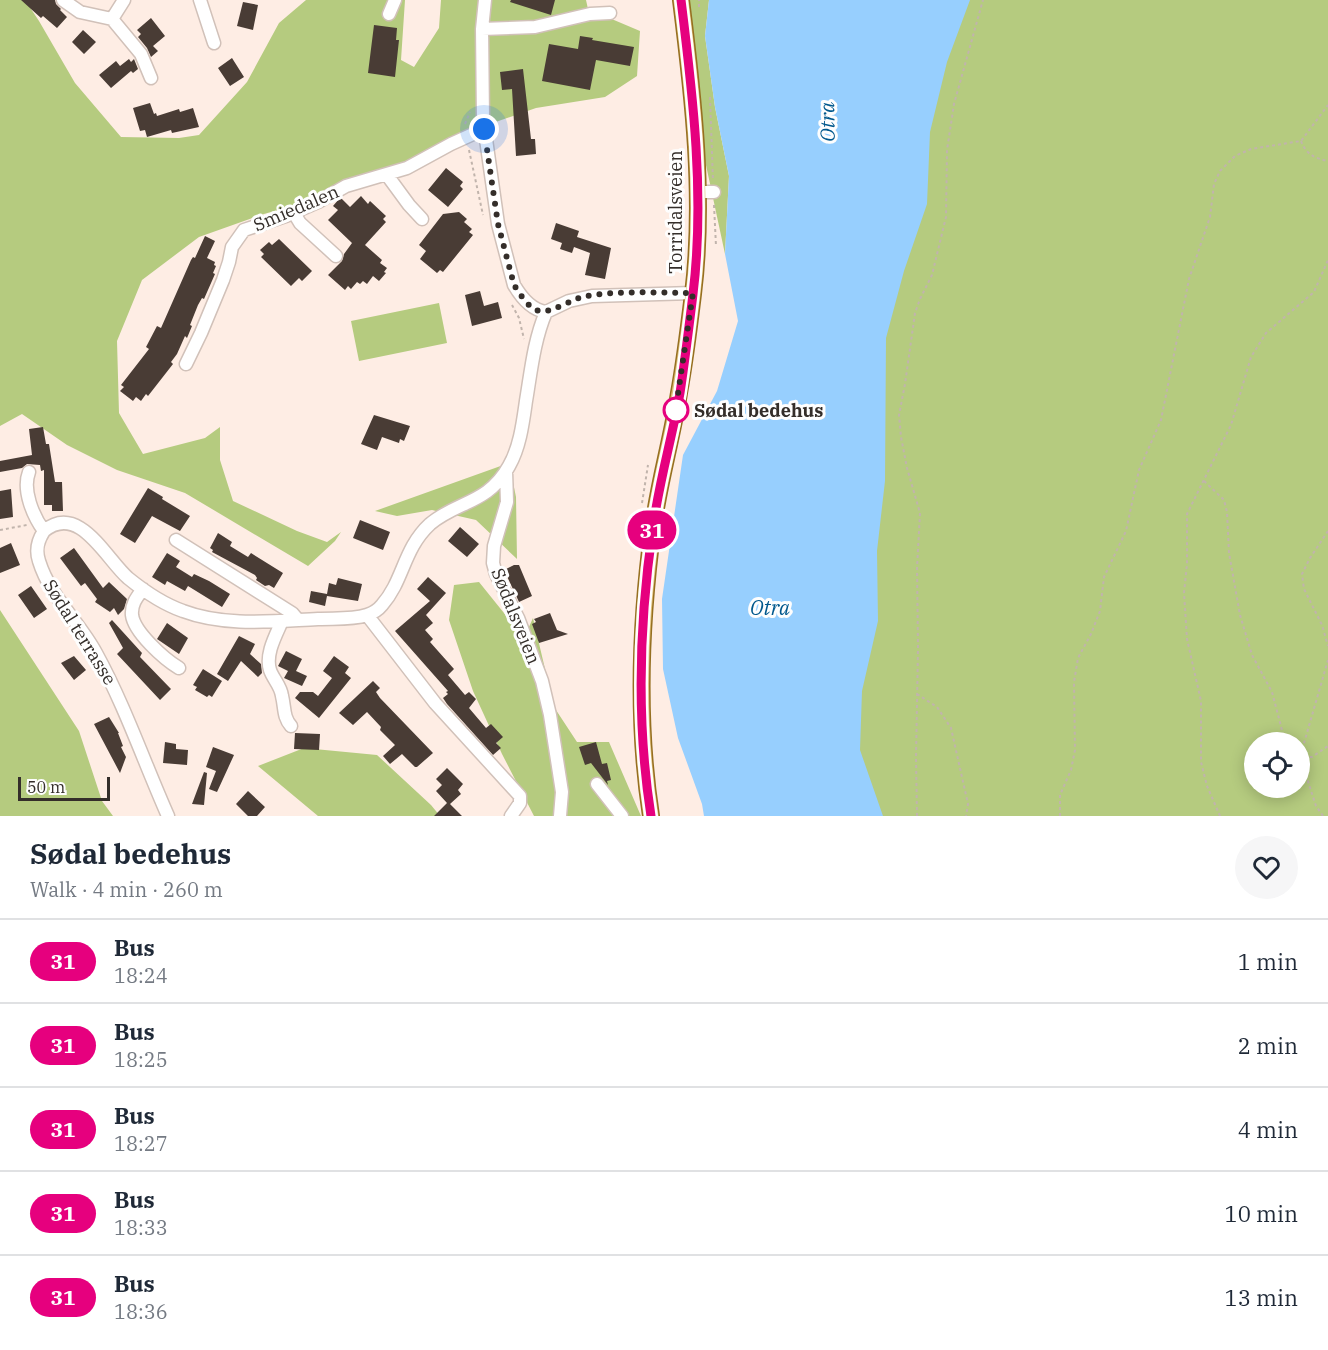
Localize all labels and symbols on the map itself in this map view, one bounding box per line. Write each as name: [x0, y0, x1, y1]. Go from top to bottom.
water label: Otra: [813, 102, 841, 142]
your location: [469, 114, 499, 144]
street label: Torridalsveien: [664, 150, 687, 274]
street label: Smiedalen: [250, 180, 342, 236]
marker: Sødal bedehus: [663, 397, 689, 423]
place label: Sødal bedehus: [694, 399, 823, 422]
line badge: 31: [625, 510, 679, 550]
street label: Sødalsveien: [486, 565, 546, 667]
street label: Sødal terrasse: [38, 575, 122, 689]
water label: Otra: [750, 594, 790, 621]
scale bar: [18, 774, 110, 802]

